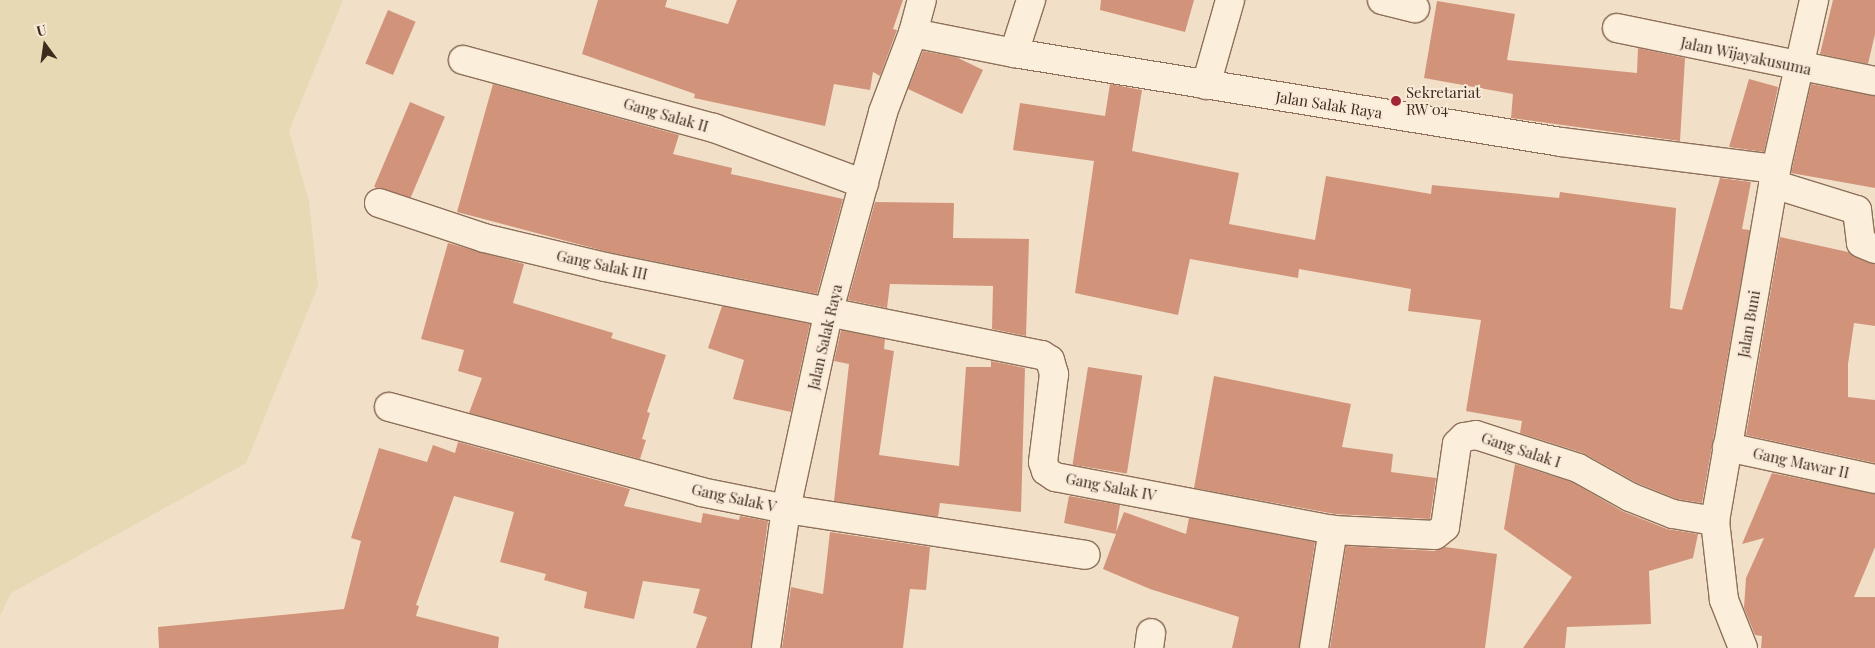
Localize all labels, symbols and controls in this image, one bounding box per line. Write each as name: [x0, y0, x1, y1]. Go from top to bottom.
north arrow: [20, 20, 70, 70]
text: U: [34, 20, 48, 40]
street label: Jalan Wijayakusuma: [1679, 33, 1813, 79]
place label: Sekretariat RW 04: [1406, 83, 1481, 118]
street label: Jalan Salak Raya: [1274, 88, 1384, 122]
street label: Gang Salak II: [621, 94, 711, 136]
marker: Sekretariat RW 04: [1390, 95, 1402, 107]
street label: Gang Salak III: [555, 247, 649, 283]
street label: Jalan Salak Raya: [804, 282, 846, 392]
street label: Jalan Buni: [1734, 289, 1764, 359]
street label: Gang Salak I: [1479, 429, 1563, 471]
street label: Gang Mawar II: [1751, 444, 1851, 482]
street label: Gang Salak IV: [1064, 469, 1158, 505]
street label: Gang Salak V: [689, 480, 779, 516]

